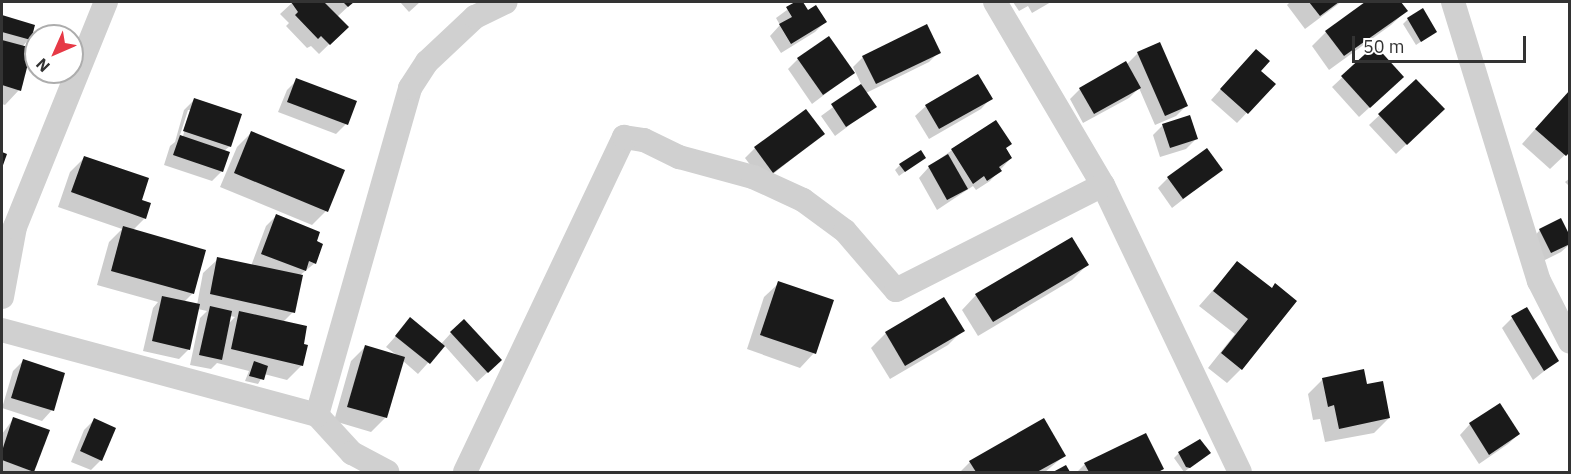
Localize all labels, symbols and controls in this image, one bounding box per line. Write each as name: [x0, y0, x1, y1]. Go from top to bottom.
north arrow: [24, 24, 84, 84]
scale bar: [1355, 24, 1529, 62]
text: 50 m: [1363, 35, 1405, 58]
text: N: [32, 54, 54, 76]

